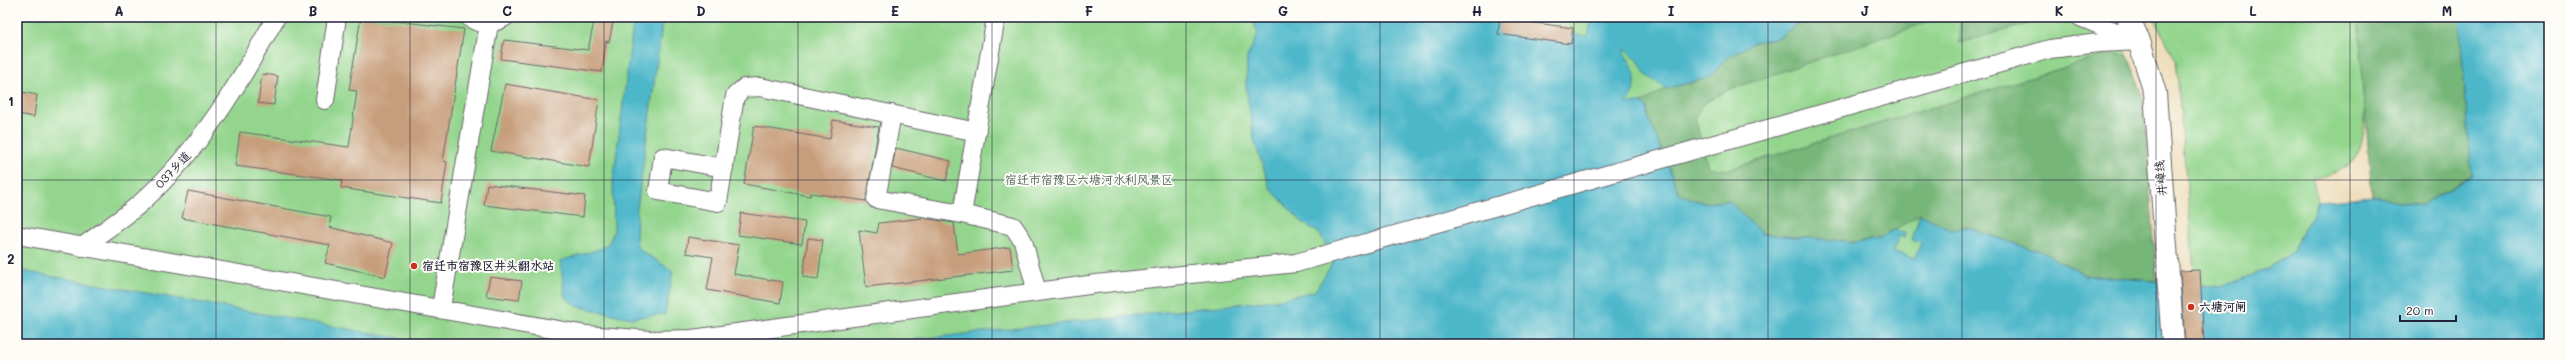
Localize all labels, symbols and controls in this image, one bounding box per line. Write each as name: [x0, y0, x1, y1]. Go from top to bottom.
text: A: [114, 2, 124, 19]
text: B: [309, 2, 318, 19]
text: C: [502, 2, 512, 19]
text: D: [696, 2, 706, 19]
text: E: [891, 2, 899, 19]
text: F: [1085, 2, 1093, 19]
text: G: [1278, 2, 1288, 19]
text: H: [1472, 2, 1482, 19]
text: I: [1668, 2, 1675, 19]
text: J: [1861, 2, 1869, 19]
text: K: [2055, 2, 2064, 19]
text: L: [2249, 2, 2257, 19]
text: M: [2442, 2, 2452, 19]
text: 1: [8, 92, 14, 109]
street label: 037乡道: [151, 147, 194, 191]
street label: 井嶂线: [2150, 159, 2170, 197]
park label: 宿迁市宿豫区六塘河水利风景区: [1005, 171, 1173, 187]
text: 2: [7, 250, 15, 267]
place label: 宿迁市宿豫区井头翻水站: [422, 257, 554, 273]
marker: 宿迁市宿豫区井头翻水站: [409, 261, 419, 271]
scale bar: [2400, 297, 2456, 323]
place label: 六塘河闸: [2199, 298, 2247, 314]
marker: 六塘河闸: [2186, 302, 2196, 312]
text: 20 m: [2406, 302, 2434, 318]

